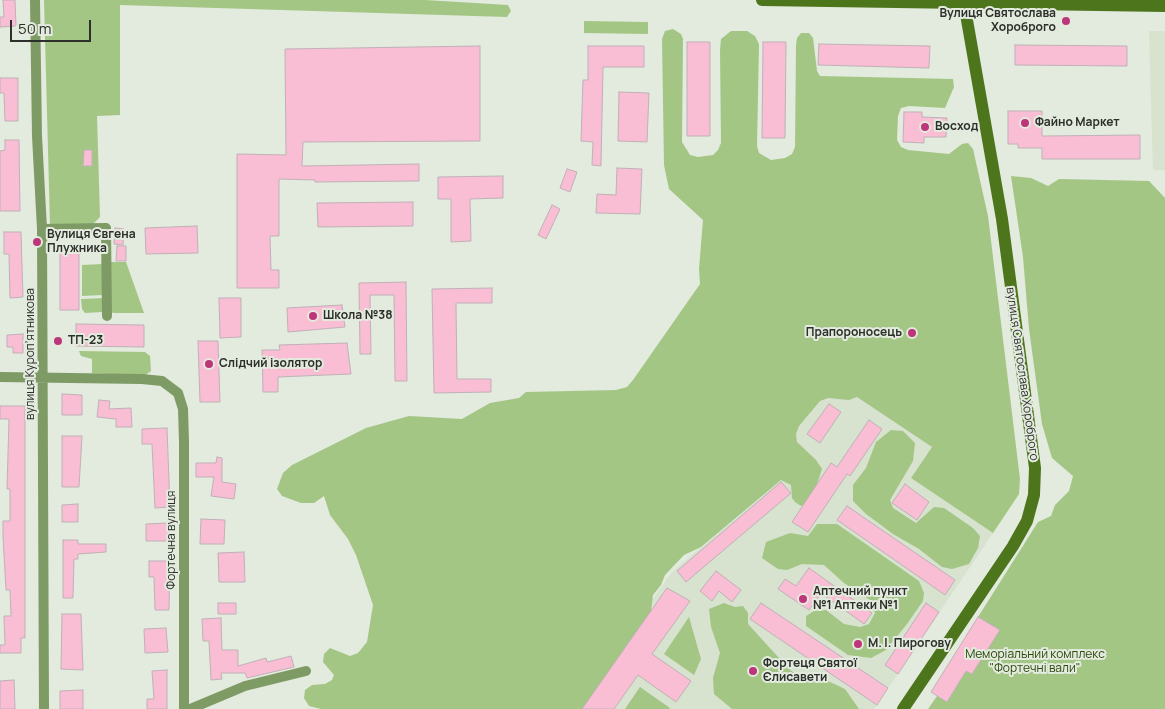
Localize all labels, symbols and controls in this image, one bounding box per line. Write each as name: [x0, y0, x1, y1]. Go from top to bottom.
place label: Вулиця Святослава Хороброго: [939, 7, 1056, 35]
scale bar: [12, 10, 94, 42]
marker: Вулиця Святослава Хороброго: [1060, 15, 1072, 27]
text: 50 m: [18, 18, 52, 39]
place label: Файно Маркет: [1035, 116, 1120, 130]
marker: Файно Маркет: [1019, 117, 1031, 129]
place label: Восход: [935, 120, 978, 134]
marker: Восход: [919, 121, 931, 133]
place label: Вулиця Євгена Плужника: [47, 228, 136, 256]
marker: Вулиця Євгена Плужника: [31, 236, 43, 248]
street label: вулиця Святослава Хороброго: [1003, 286, 1041, 462]
street label: вулиця Куропʼятникова: [24, 288, 38, 420]
place label: Школа №38: [323, 309, 393, 323]
marker: Школа №38: [307, 310, 319, 322]
place label: Прапороносець: [806, 326, 902, 340]
marker: Прапороносець: [906, 327, 918, 339]
place label: ТП-23: [68, 334, 103, 348]
marker: ТП-23: [52, 335, 64, 347]
place label: Слідчий ізолятор: [219, 357, 322, 371]
marker: Слідчий ізолятор: [203, 358, 215, 370]
street label: Фортечна вулиця: [165, 491, 179, 589]
place label: Аптечний пункт №1 Аптеки №1: [813, 585, 908, 613]
marker: Аптечний пункт №1 Аптеки №1: [797, 593, 809, 605]
place label: М. І. Пирогову: [868, 637, 951, 651]
marker: М. І. Пирогову: [852, 638, 864, 650]
park label: Меморіальний комплекс "Фортечні вали": [965, 648, 1105, 676]
place label: Фортеця Святої Єлисавети: [763, 657, 857, 685]
marker: Фортеця Святої Єлисавети: [747, 665, 759, 677]

